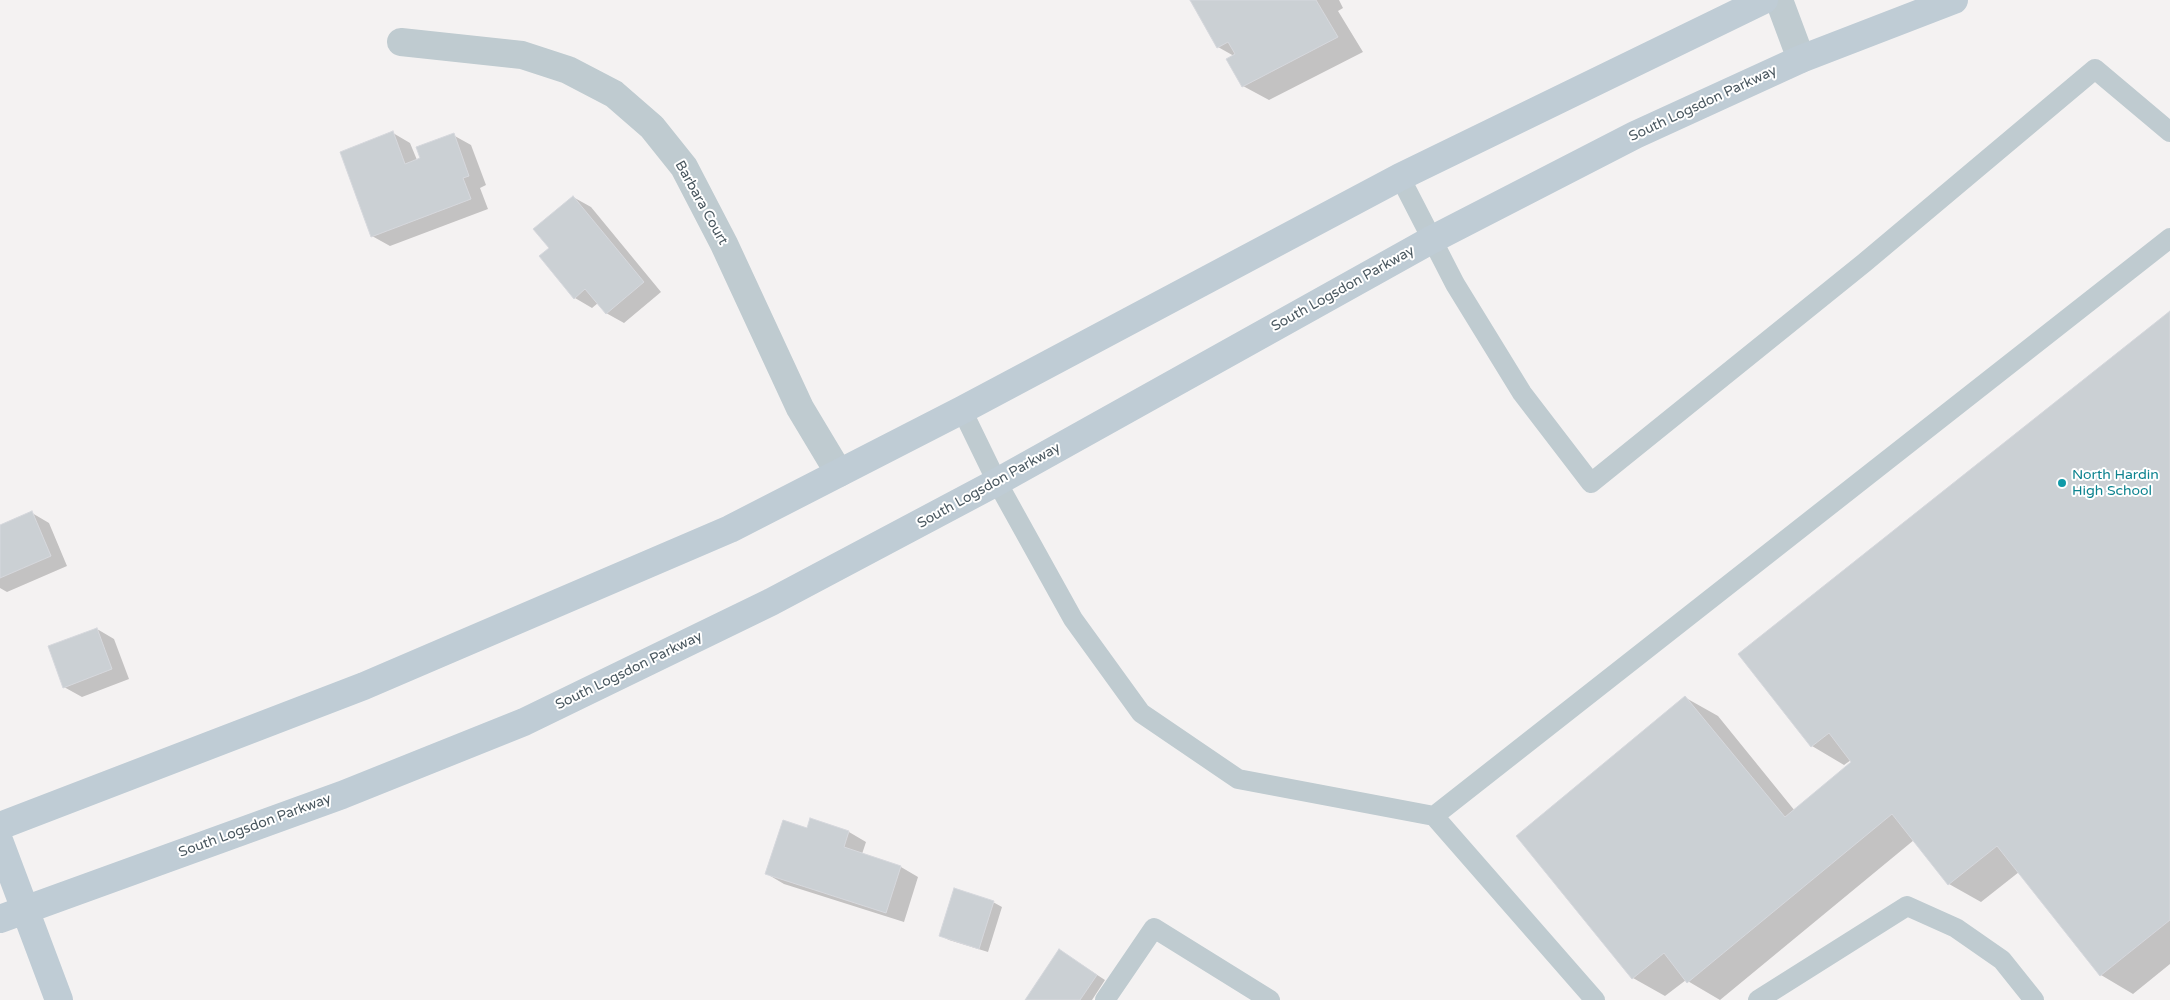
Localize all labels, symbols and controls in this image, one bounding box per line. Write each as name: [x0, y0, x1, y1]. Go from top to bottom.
street label: South Logsdon Parkway: [1626, 62, 1780, 146]
street label: Barbara Court: [671, 158, 731, 248]
street label: South Logsdon Parkway: [1269, 243, 1417, 335]
street label: South Logsdon Parkway: [915, 440, 1063, 532]
place label: North Hardin High School: [2072, 467, 2159, 500]
marker: North Hardin High School: [2056, 477, 2068, 489]
street label: South Logsdon Parkway: [553, 628, 705, 714]
street label: South Logsdon Parkway: [176, 791, 334, 861]

